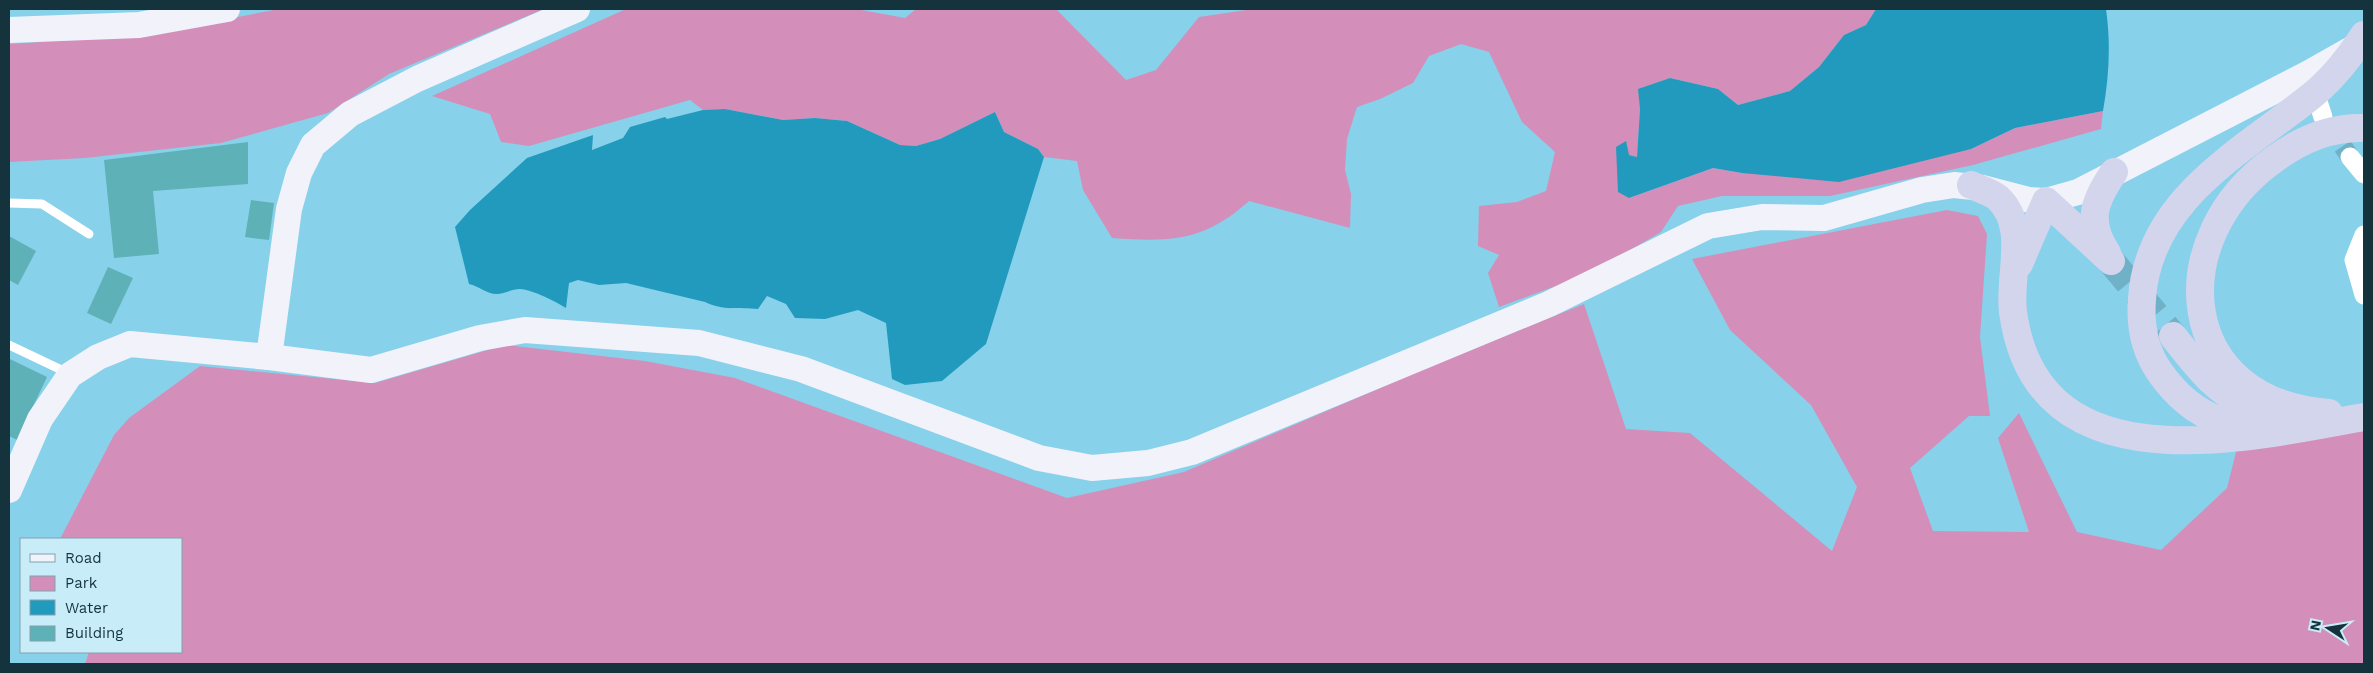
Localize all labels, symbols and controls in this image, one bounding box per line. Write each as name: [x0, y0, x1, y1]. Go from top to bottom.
legend: [20, 538, 182, 653]
text: Road: [65, 549, 102, 567]
text: Park: [65, 574, 98, 592]
text: Water: [65, 599, 108, 617]
north arrow: [2303, 603, 2353, 653]
text: N: [2306, 619, 2324, 632]
text: Building: [65, 624, 123, 642]

